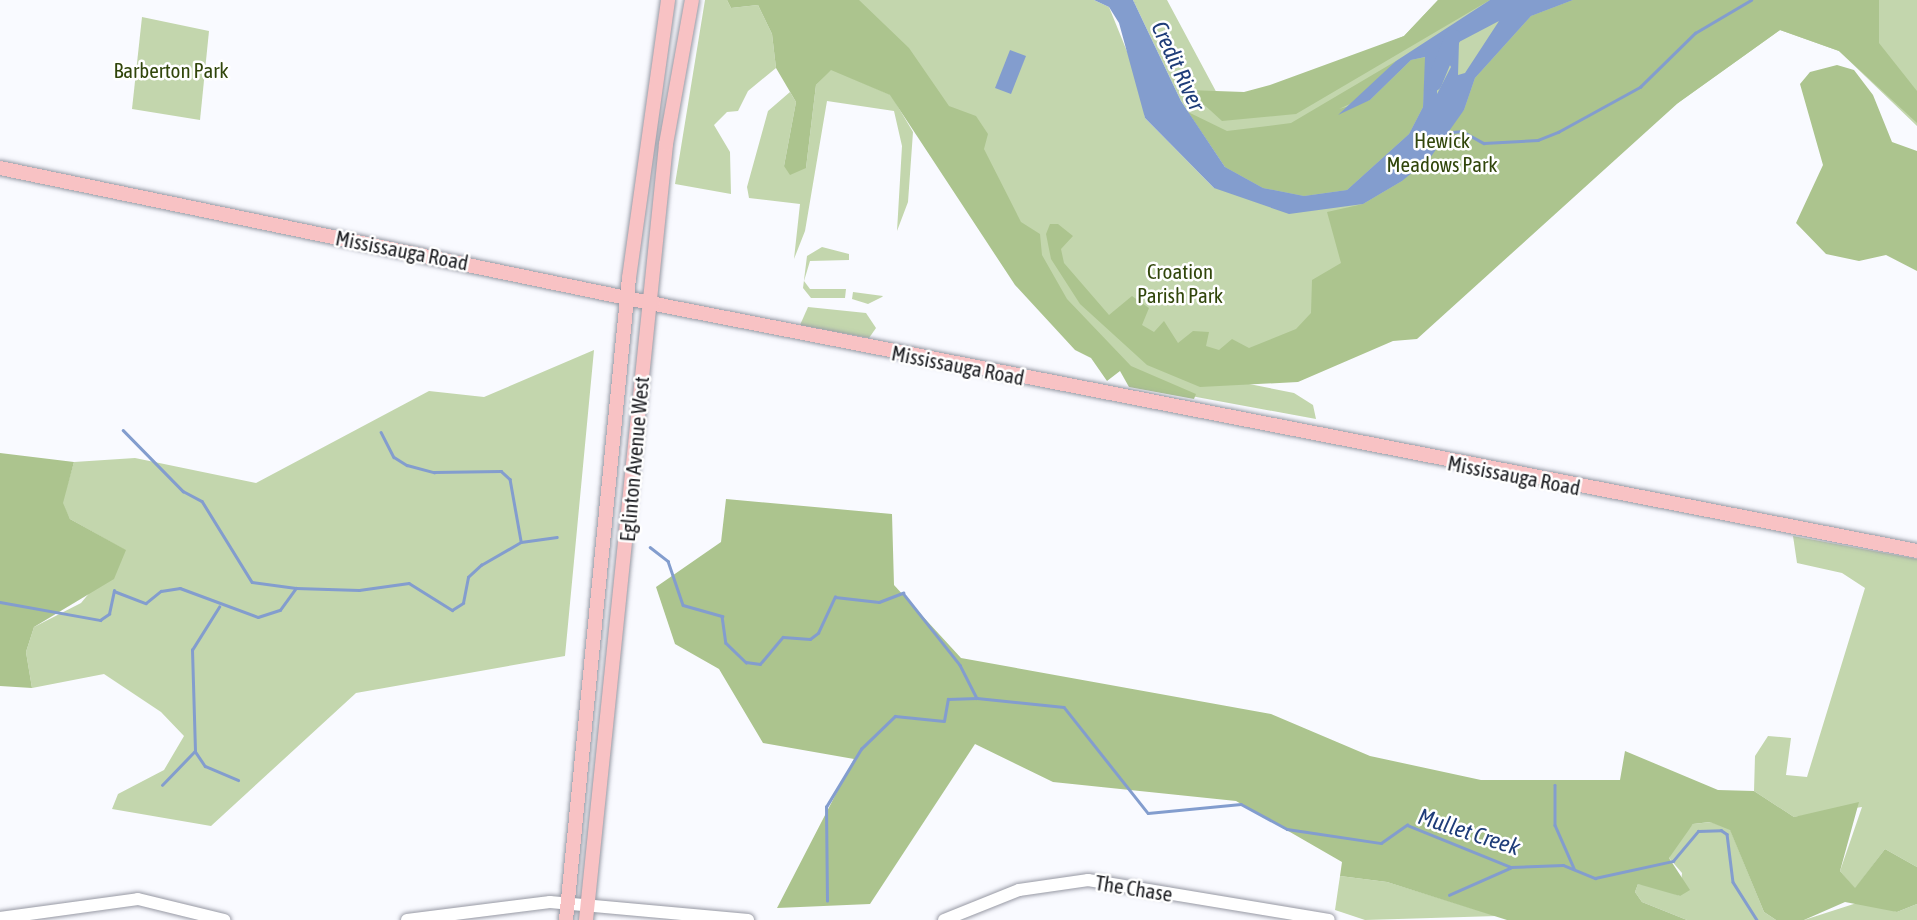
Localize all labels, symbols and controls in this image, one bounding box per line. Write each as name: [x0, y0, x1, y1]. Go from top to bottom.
water label: Credit River: [1145, 17, 1211, 115]
park label: Barberton Park: [113, 57, 229, 83]
park label: Hewick Meadows Park: [1387, 127, 1497, 177]
street label: Mississauga Road: [334, 225, 470, 275]
park label: Croation Parish Park: [1137, 258, 1223, 308]
street label: Mississauga Road: [890, 340, 1026, 390]
street label: Eglinton Avenue West: [614, 375, 654, 543]
street label: Mississauga Road: [1446, 450, 1582, 500]
water label: Mullet Creek: [1415, 803, 1523, 861]
street label: The Chase: [1094, 869, 1174, 907]

